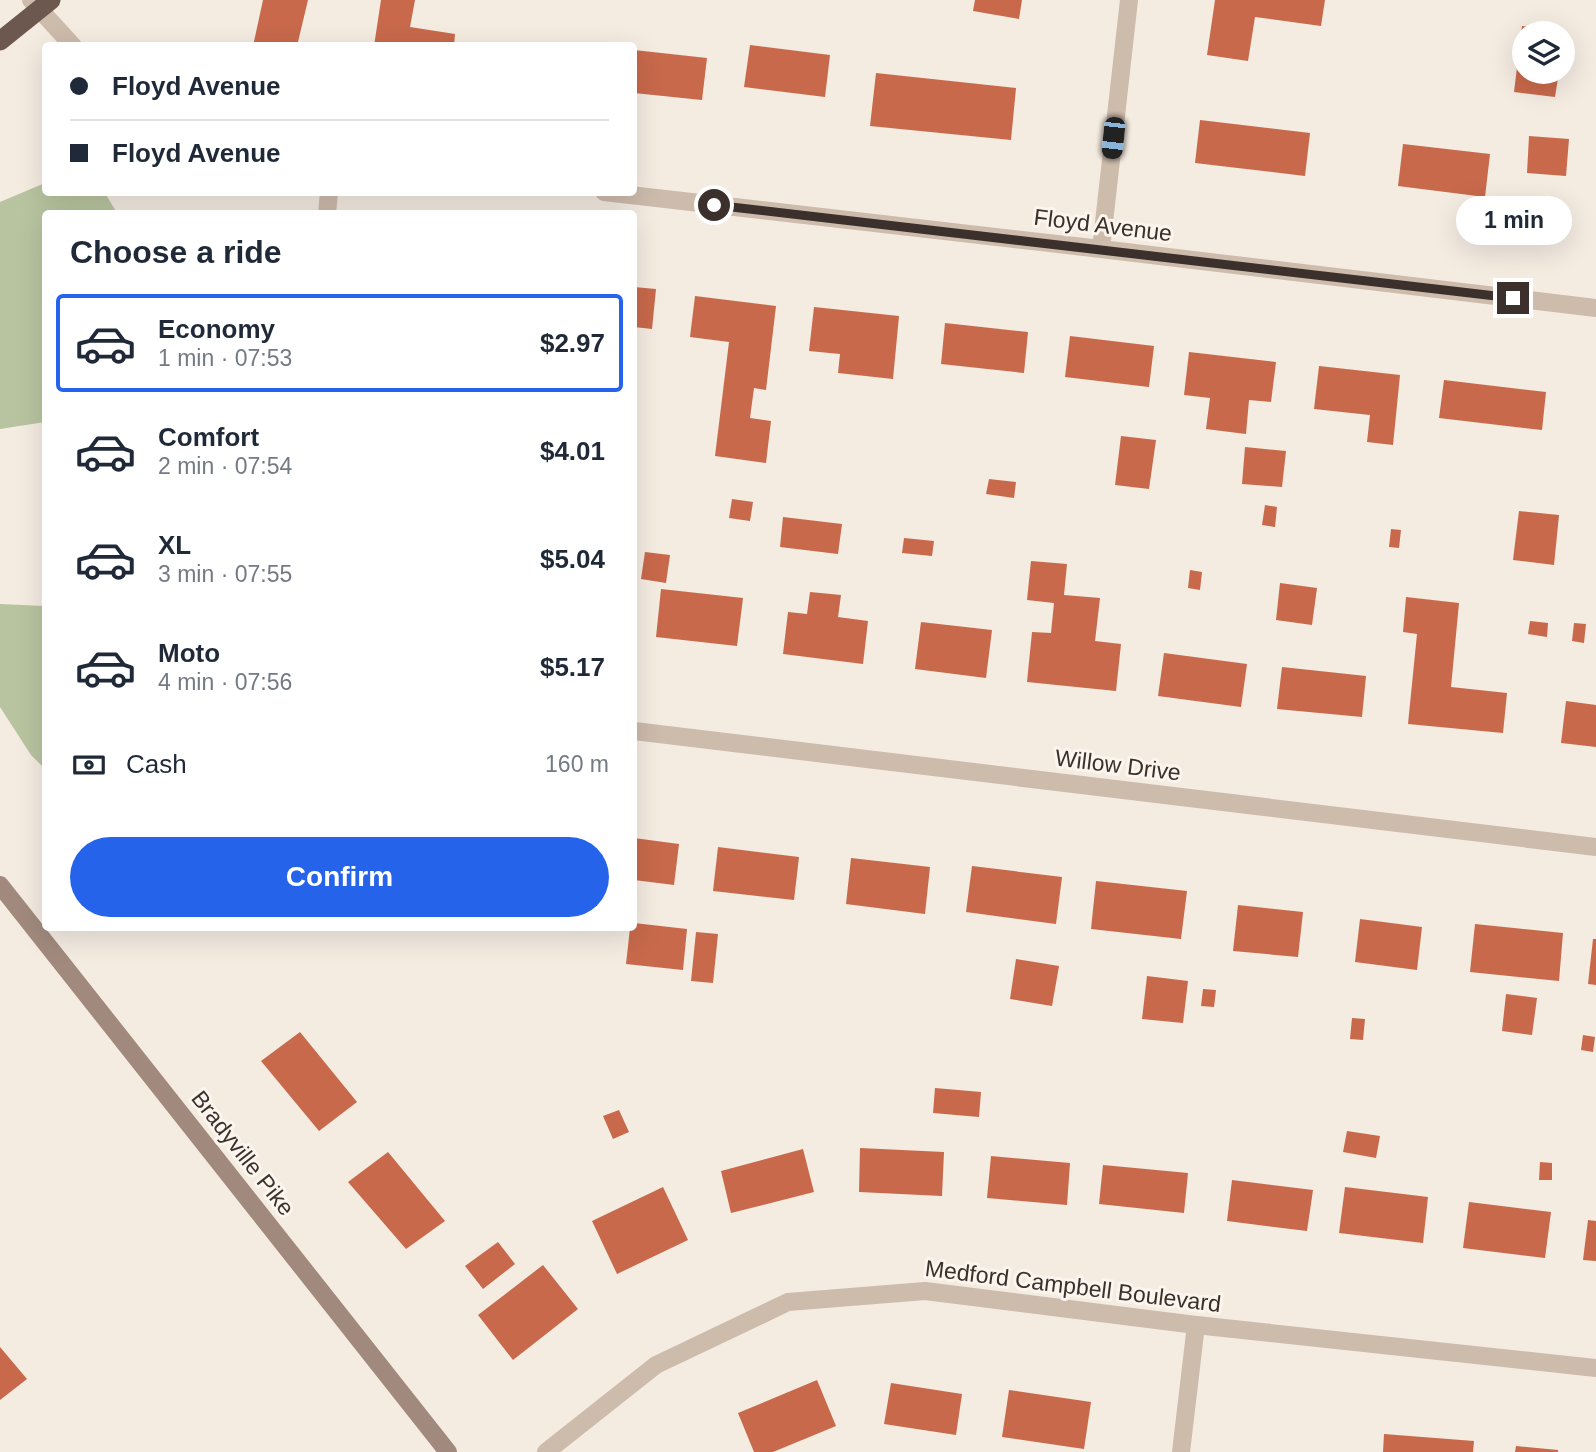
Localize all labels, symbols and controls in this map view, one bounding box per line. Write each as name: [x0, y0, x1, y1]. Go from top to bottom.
map controls: [1512, 21, 1575, 84]
button: layers: [1512, 21, 1575, 84]
text: Floyd Avenue: [112, 71, 281, 101]
car: [1101, 116, 1126, 160]
text: Floyd Avenue: [112, 138, 281, 168]
route start: [698, 189, 730, 221]
callout: 1 min: [1455, 196, 1571, 246]
street label: Floyd Avenue: [1032, 204, 1174, 246]
text: 1 min: [1484, 207, 1544, 233]
text: Choose a ride: [70, 234, 282, 270]
route end: [1497, 282, 1529, 314]
icon: car: [74, 312, 137, 375]
text: Economy: [158, 314, 275, 344]
text: $2.97: [540, 328, 605, 358]
text: 1 min · 07:53: [158, 345, 292, 371]
icon: car: [74, 420, 137, 483]
text: Comfort: [158, 422, 259, 452]
text: $4.01: [540, 436, 605, 466]
text: 2 min · 07:54: [158, 453, 292, 479]
icon: car: [74, 528, 137, 591]
text: XL: [158, 530, 191, 560]
text: $5.04: [540, 544, 605, 574]
text: 3 min · 07:55: [158, 561, 292, 587]
icon: car: [74, 636, 137, 699]
text: Moto: [158, 638, 220, 668]
text: $5.17: [540, 652, 605, 682]
text: 4 min · 07:56: [158, 669, 292, 695]
street label: Willow Drive: [1054, 744, 1182, 786]
icon: cash: [70, 746, 108, 784]
text: Cash: [126, 749, 187, 779]
text: 160 m: [545, 751, 609, 777]
button: Confirm: [70, 837, 609, 917]
street label: Bradyville Pike: [186, 1086, 300, 1220]
street label: Medford Campbell Boulevard: [924, 1255, 1222, 1317]

